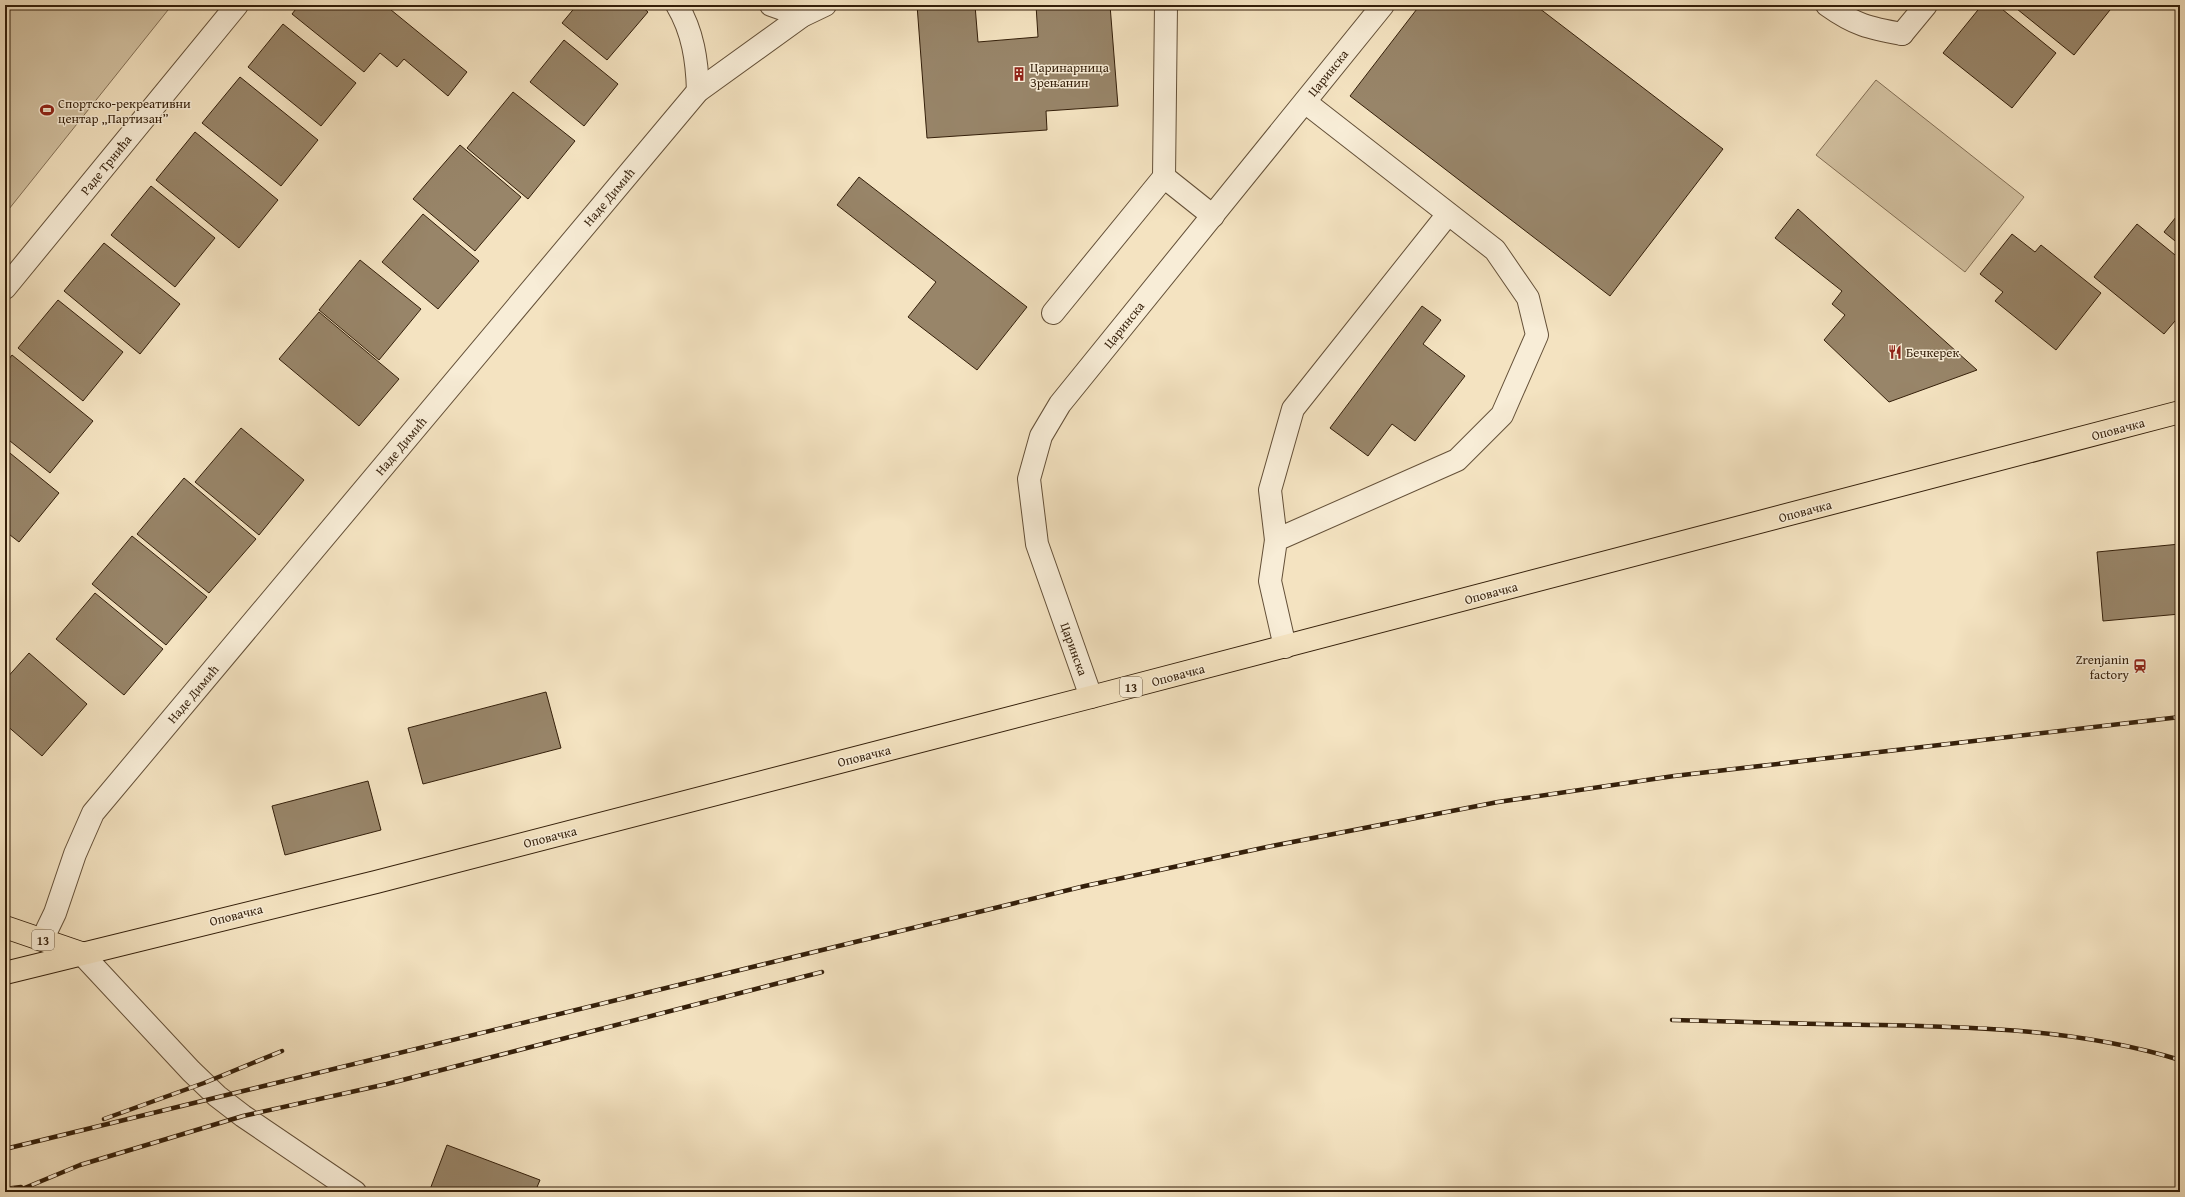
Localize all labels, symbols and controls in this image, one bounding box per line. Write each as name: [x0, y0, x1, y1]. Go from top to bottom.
street label: Царинска: [1303, 45, 1353, 101]
place label: Царинарница Зрењанин: [1030, 58, 1110, 92]
building icon: Царинарница Зрењанин: [1011, 66, 1027, 82]
place label: Спортско-рекреативни центар „Партизан”: [58, 94, 191, 128]
sports icon: Спортско-рекреативни центар „Партизан”: [39, 102, 55, 118]
street label: Раде Трнића: [76, 130, 137, 199]
street label: Наде Димић: [579, 163, 640, 230]
street label: Царинска: [1099, 297, 1149, 353]
place label: Бечкерек: [1906, 343, 1959, 362]
restaurant icon: Бечкерек: [1887, 344, 1903, 360]
street label: Наде Димић: [371, 412, 432, 479]
street label: Оповачка: [2089, 413, 2147, 445]
street label: Оповачка: [1776, 495, 1834, 527]
street label: Оповачка: [1462, 577, 1520, 609]
street label: Царинска: [1056, 620, 1093, 679]
place label: Zrenjanin factory: [2076, 650, 2130, 684]
station icon: Zrenjanin factory: [2132, 658, 2148, 674]
street label: Оповачка: [1149, 659, 1207, 691]
street label: Наде Димић: [163, 660, 224, 727]
road number: 13: [1120, 677, 1142, 697]
street label: Оповачка: [835, 740, 893, 772]
street label: Оповачка: [521, 821, 579, 853]
street label: Оповачка: [207, 899, 265, 931]
road number: 13: [32, 930, 54, 950]

